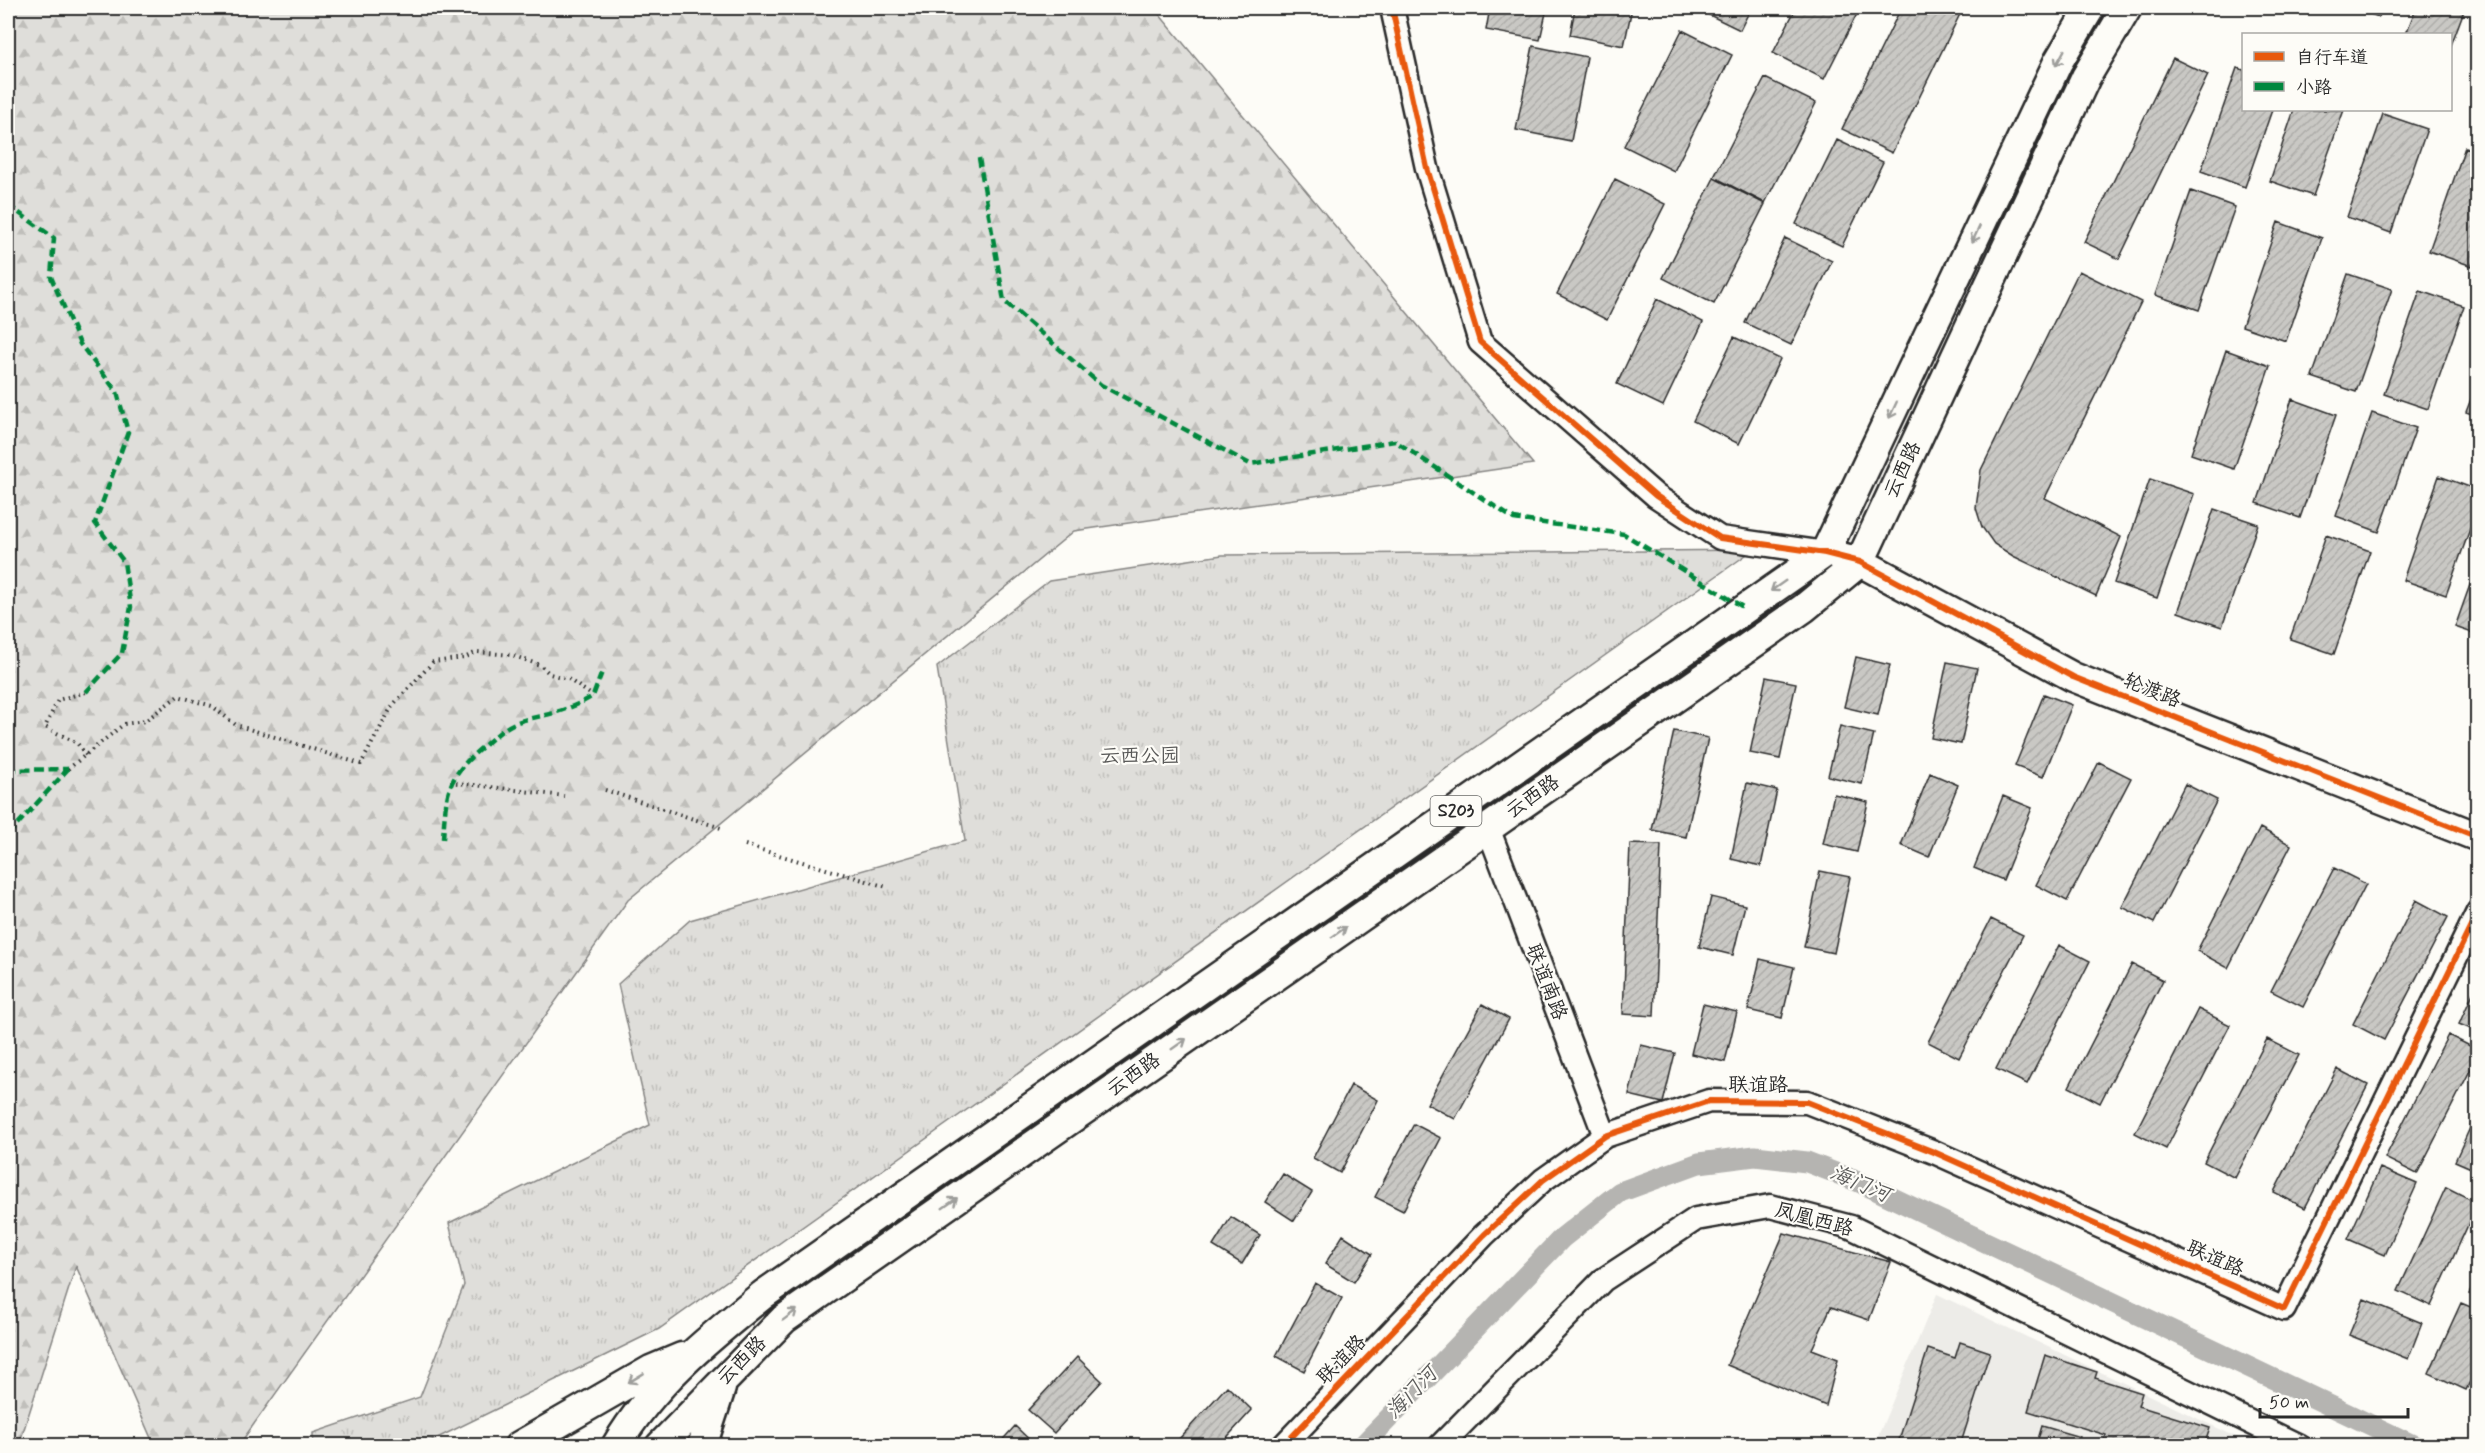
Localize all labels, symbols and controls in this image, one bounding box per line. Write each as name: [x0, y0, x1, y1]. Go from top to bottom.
legend: [2242, 33, 2452, 111]
text: 自行车道: [2296, 46, 2368, 70]
one-way arrow: [2054, 49, 2066, 66]
text: 小路: [2296, 76, 2332, 100]
one-way arrow: [1970, 225, 1982, 243]
one-way arrow: [1886, 401, 1898, 419]
street label: 云西路: [1878, 436, 1928, 503]
one-way arrow: [1770, 580, 1786, 592]
street label: 轮渡路: [2119, 667, 2186, 715]
park label: 云西公园: [1100, 743, 1180, 770]
street label: 云西路: [1501, 768, 1566, 825]
road number: S203: [1430, 796, 1482, 826]
one-way arrow: [1330, 926, 1346, 938]
street label: 联谊南路: [1519, 940, 1573, 1025]
one-way arrow: [1170, 1038, 1187, 1050]
street label: 云西路: [1102, 1046, 1167, 1103]
street label: 联谊路: [1728, 1072, 1789, 1099]
water label: 海门河: [1826, 1159, 1897, 1210]
one-way arrow: [942, 1197, 958, 1209]
street label: 凤凰西路: [1772, 1197, 1857, 1244]
street label: 联谊路: [2182, 1234, 2249, 1284]
one-way arrow: [782, 1309, 798, 1321]
street label: 联谊路: [1311, 1328, 1373, 1391]
street label: 云西路: [711, 1330, 773, 1392]
water label: 海门河: [1380, 1358, 1446, 1425]
one-way arrow: [628, 1373, 645, 1385]
scale bar: [2260, 1381, 2408, 1419]
text: 50 m: [2269, 1391, 2309, 1415]

